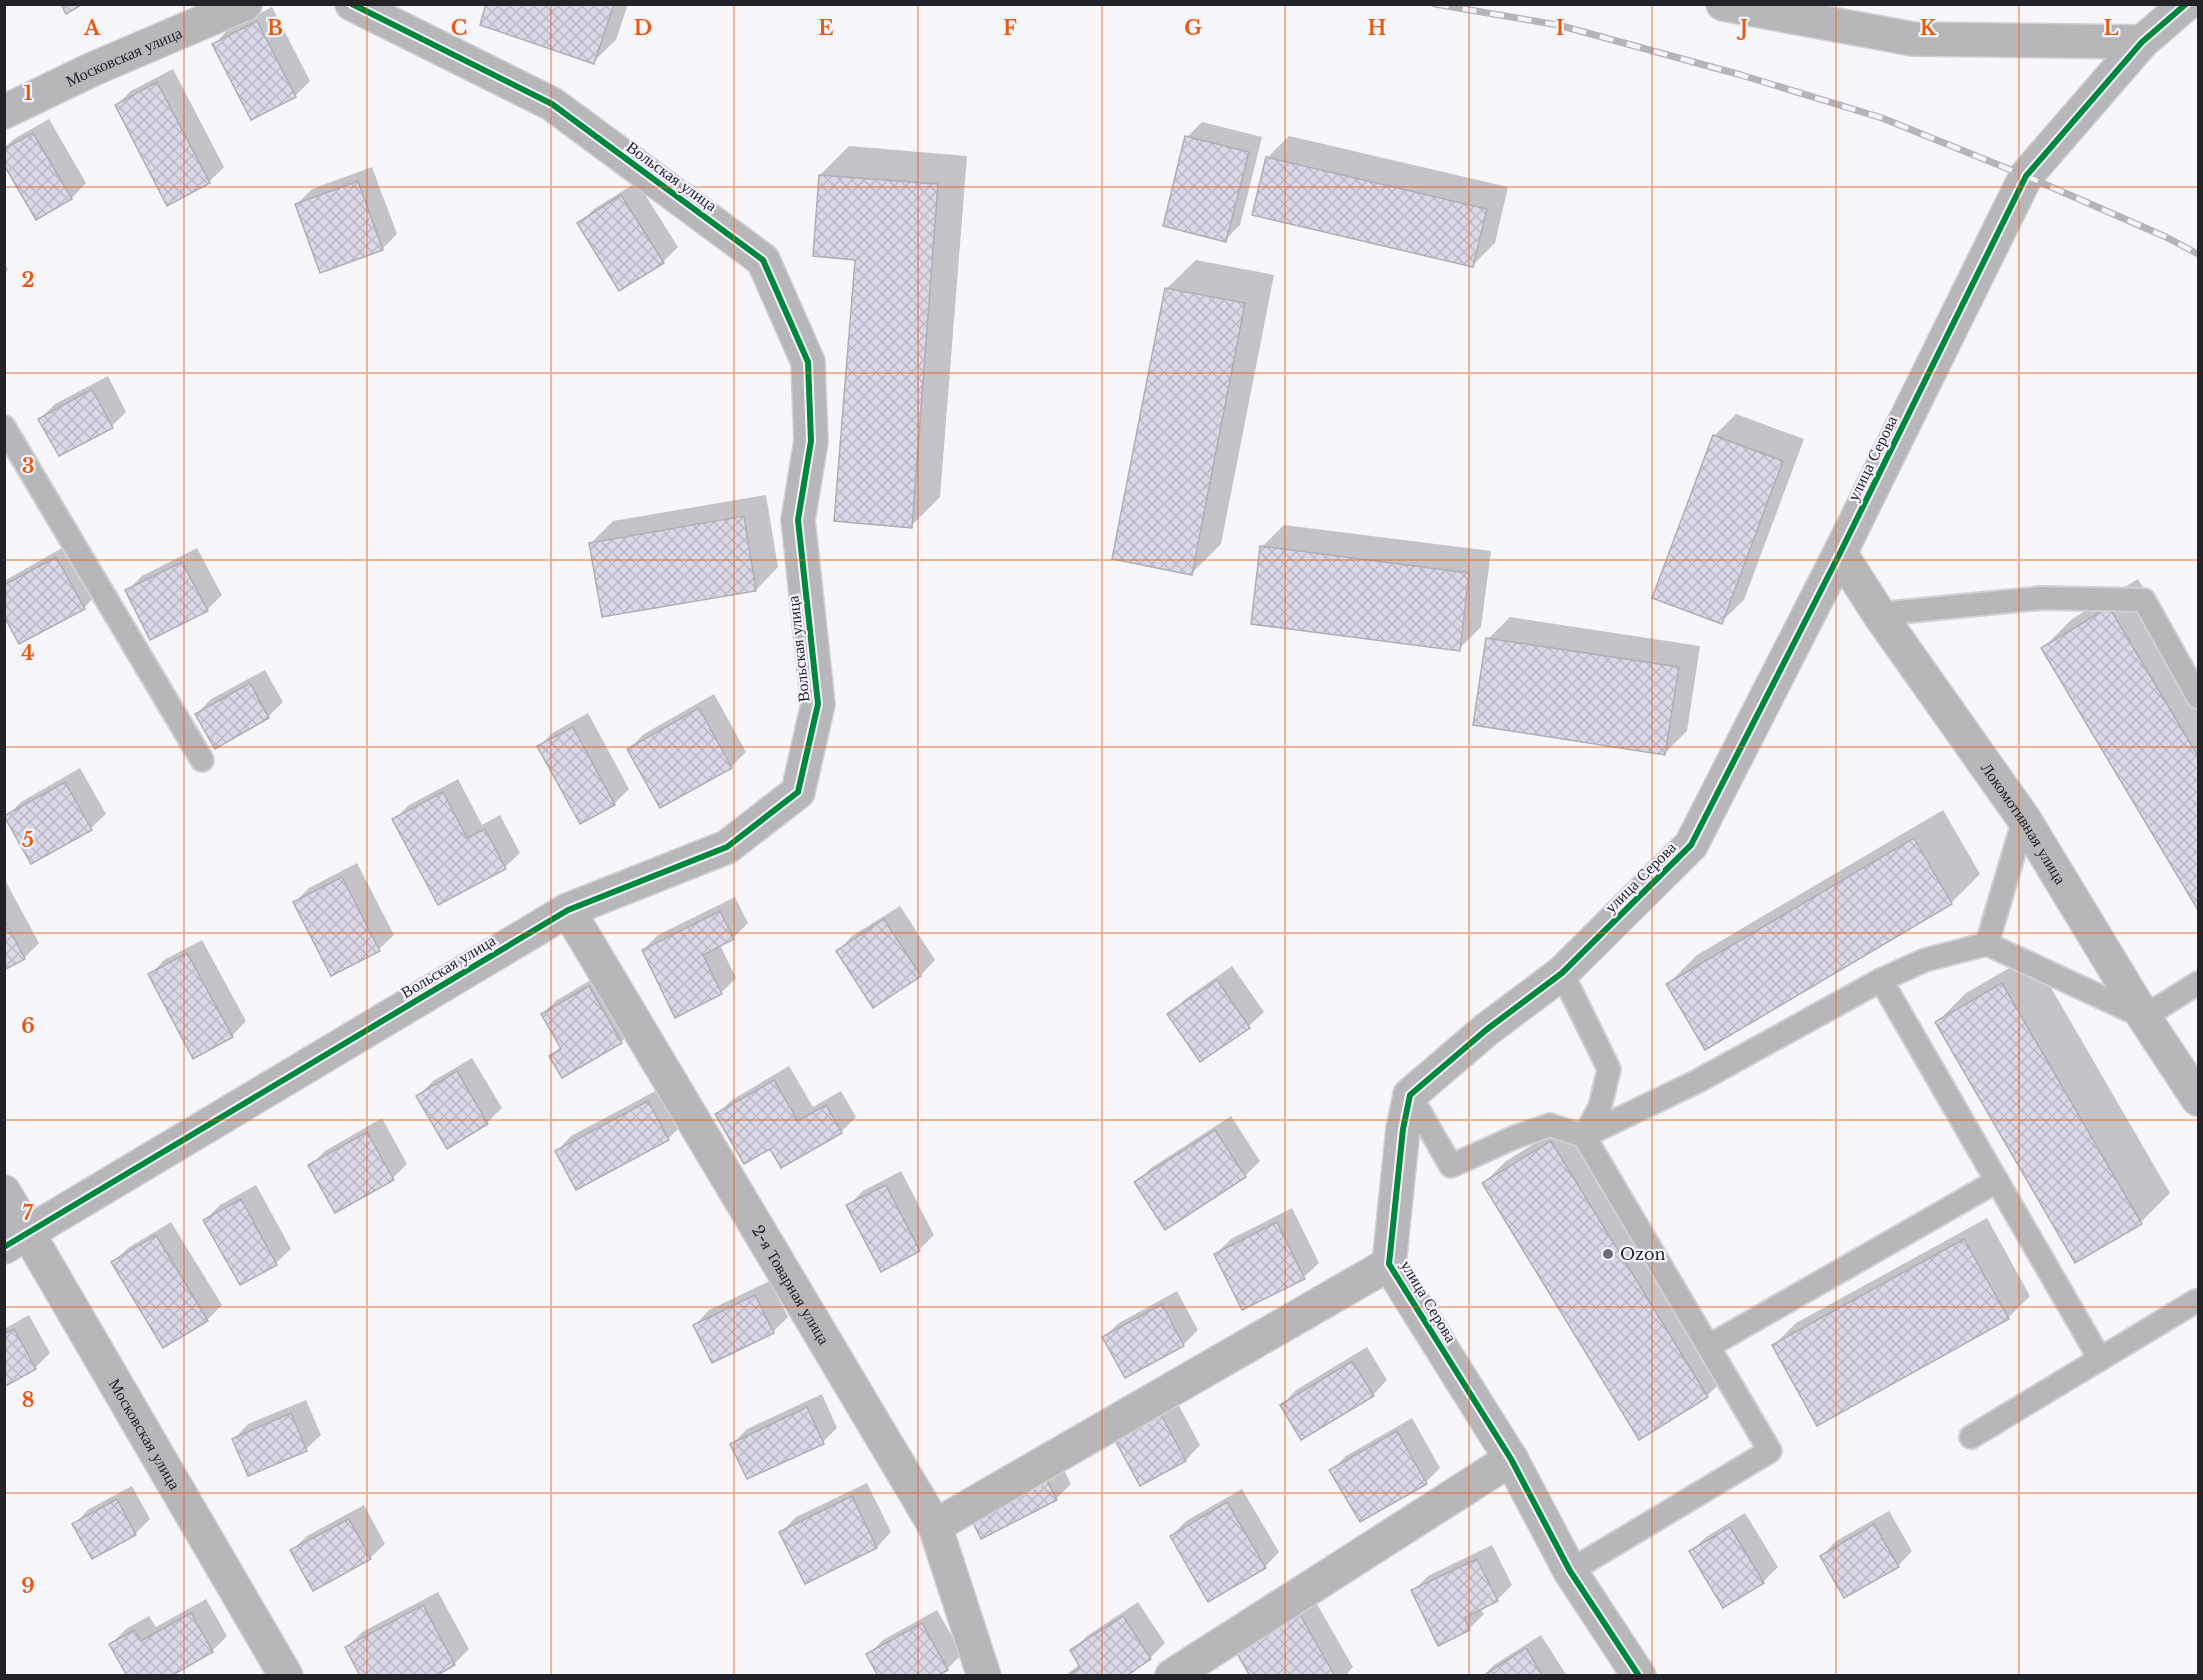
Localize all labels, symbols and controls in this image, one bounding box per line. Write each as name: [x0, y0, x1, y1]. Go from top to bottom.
text: A: [83, 16, 101, 40]
text: B: [267, 16, 283, 40]
text: C: [451, 16, 467, 40]
text: D: [634, 16, 652, 40]
text: E: [818, 16, 834, 40]
text: F: [1003, 16, 1017, 40]
text: G: [1184, 16, 1202, 40]
text: H: [1368, 16, 1387, 40]
text: I: [1556, 16, 1564, 40]
text: J: [1736, 16, 1748, 40]
text: K: [1920, 16, 1937, 40]
text: L: [2103, 16, 2119, 40]
street label: Московская улица: [62, 22, 185, 91]
text: 1: [24, 81, 33, 105]
street label: Вольская улица: [623, 136, 721, 216]
text: 2: [21, 268, 35, 292]
street label: улица Серова: [1843, 412, 1901, 504]
text: 3: [22, 454, 34, 478]
street label: Вольская улица: [782, 595, 814, 703]
text: 4: [21, 641, 35, 665]
street label: Локомотивная улица: [1977, 758, 2071, 888]
text: 5: [22, 828, 34, 852]
street label: улица Серова: [1600, 837, 1680, 917]
street label: Вольская улица: [397, 930, 499, 1002]
text: 6: [21, 1014, 35, 1038]
text: 7: [23, 1201, 34, 1225]
street label: 2-я Товарная улица: [748, 1221, 834, 1348]
place label: Ozon: [1620, 1244, 1665, 1264]
marker: Ozon: [1601, 1247, 1615, 1261]
street label: улица Серова: [1397, 1256, 1461, 1346]
street label: Московская улица: [105, 1375, 185, 1493]
text: 8: [22, 1388, 34, 1412]
text: 9: [21, 1574, 35, 1598]

